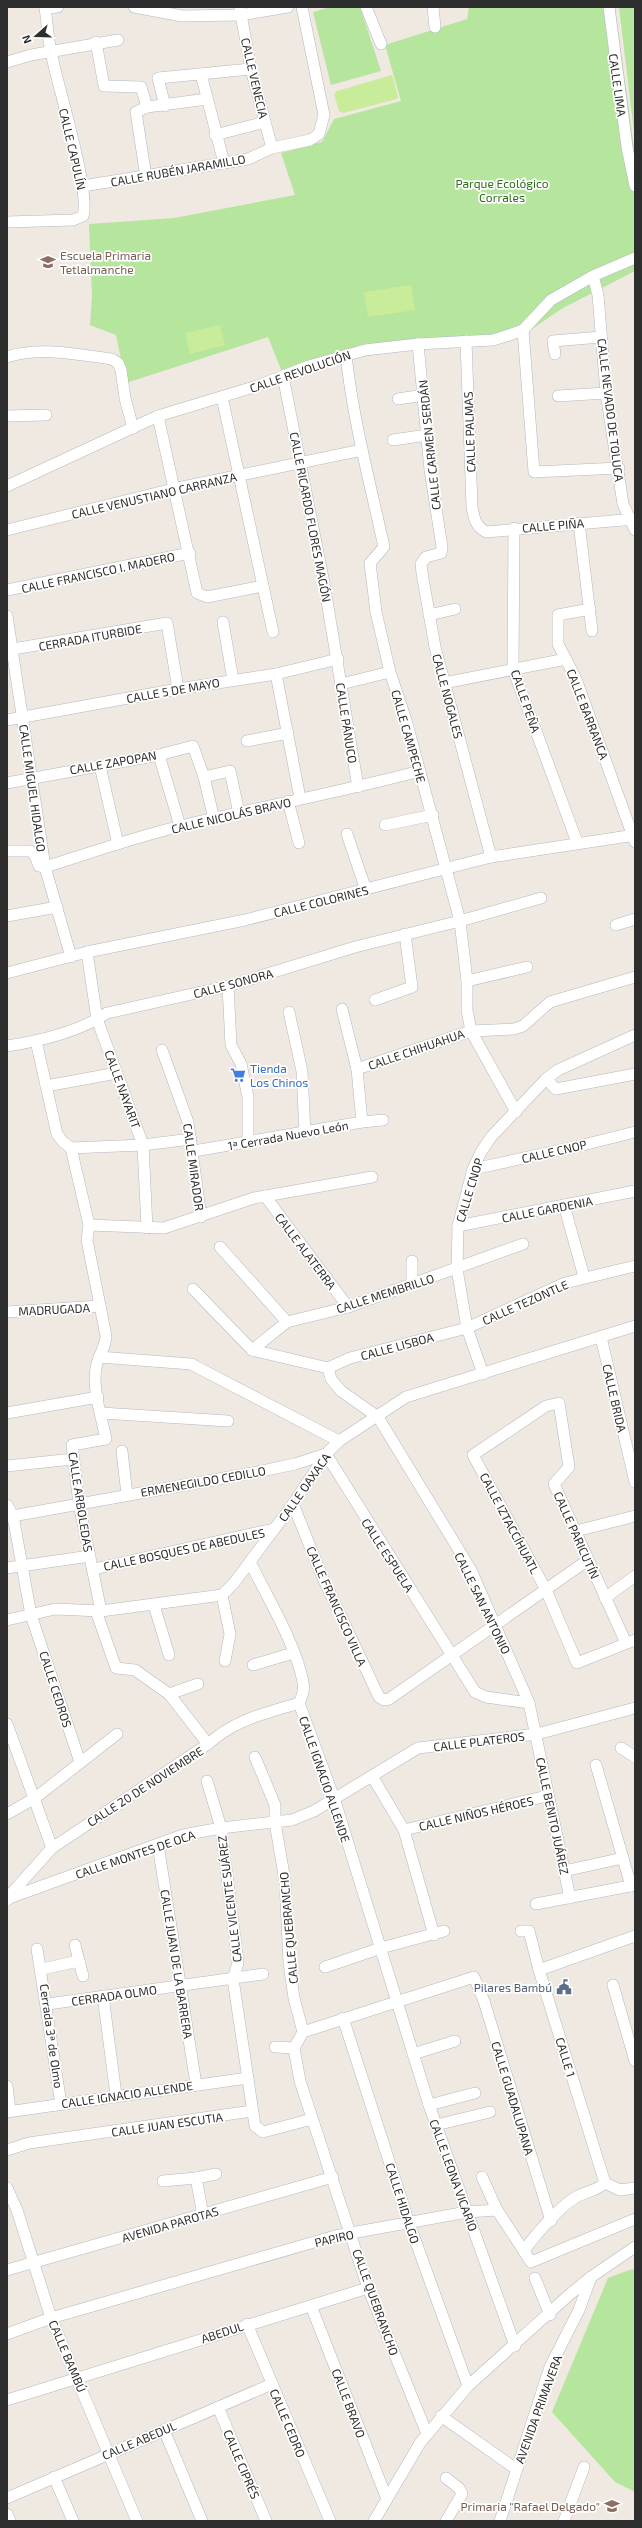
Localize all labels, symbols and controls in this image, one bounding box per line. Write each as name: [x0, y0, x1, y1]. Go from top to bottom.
north arrow: [16, 16, 56, 56]
text: N: [19, 34, 34, 46]
street label: CALLE VENECIA: [239, 36, 271, 120]
street label: CALLE LIMA: [607, 53, 629, 118]
street label: CALLE CAPULÍN: [57, 107, 89, 191]
street label: CALLE RUBÉN JARAMILLO: [109, 151, 247, 189]
park label: Parque Ecológico Corrales: [455, 176, 549, 204]
place label: Escuela Primaria Tetlalmanche: [60, 248, 151, 276]
school or university icon: Escuela Primaria Tetlalmanche: [39, 253, 57, 271]
street label: CALLE NEVADO DE TOLUCA: [595, 337, 627, 483]
street label: CALLE REVOLUCIÓN: [248, 347, 352, 395]
street label: CALLE CARMEN SERDÁN: [415, 379, 443, 511]
street label: CALLE PALMAS: [461, 391, 477, 473]
street label: CALLE RICARDO FLORES MAGÓN: [288, 431, 334, 603]
street label: CALLE VENUSTIANO CARRANZA: [70, 469, 238, 521]
street label: CALLE PIÑA: [521, 515, 585, 535]
street label: CALLE FRANCISCO I. MADERO: [20, 549, 176, 595]
street label: CERRADA ITURBIDE: [37, 621, 143, 653]
street label: CALLE NOGALES: [430, 652, 466, 740]
street label: CALLE BARRANCA: [564, 667, 612, 762]
street label: CALLE PEÑA: [509, 668, 543, 735]
street label: CALLE 5 DE MAYO: [125, 675, 221, 705]
street label: CALLE PÁNUCO: [334, 682, 360, 764]
street label: CALLE CAMPECHE: [389, 688, 429, 784]
street label: CALLE MIGUEL HIDALGO: [17, 723, 49, 853]
street label: CALLE ZAPOPAN: [68, 747, 158, 777]
street label: CALLE NICOLÁS BRAVO: [170, 794, 292, 836]
street label: CALLE COLORINES: [272, 882, 370, 920]
street label: CALLE SONORA: [192, 965, 275, 1000]
street label: CALLE CHIHUAHUA: [366, 1026, 466, 1072]
street label: CALLE NAYARIT: [102, 1048, 144, 1130]
place label: Tienda Los Chinos: [250, 1061, 308, 1089]
supermarket icon: Tienda Los Chinos: [229, 1066, 247, 1084]
street label: 1ª Cerrada Nuevo León: [227, 1117, 349, 1153]
street label: CALLE MIRADOR: [181, 1122, 207, 1212]
street label: CALLE CNOP: [520, 1137, 588, 1165]
street label: CALLE CNOP: [453, 1156, 485, 1224]
street label: CALLE GARDENIA: [500, 1193, 594, 1225]
street label: CALLE ALATERRA: [273, 1210, 340, 1292]
street label: CALLE MEMBRILLO: [334, 1271, 436, 1315]
street label: CALLE TEZONTLE: [480, 1277, 570, 1327]
street label: MADRUGADA: [18, 1300, 91, 1318]
street label: CALLE LISBOA: [359, 1329, 436, 1362]
street label: CALLE BRIDA: [600, 1363, 630, 1434]
street label: CALLE OAXACA: [275, 1450, 333, 1524]
street label: CALLE ARBOLEDAS: [66, 1451, 96, 1553]
street label: ERMENEGILDO CEDILLO: [139, 1463, 267, 1499]
street label: CALLE IZTACCÍHUATL: [477, 1470, 543, 1576]
street label: CALLE PARICUTÍN: [551, 1489, 603, 1581]
street label: CALLE ESPUELA: [359, 1516, 417, 1595]
street label: CALLE BOSQUES DE ABEDULES: [102, 1525, 266, 1574]
street label: CALLE FRANCISCO VILLA: [304, 1544, 370, 1669]
street label: CALLE SAN ANTONIO: [452, 1550, 514, 1656]
street label: CALLE CEDROS: [37, 1649, 75, 1729]
street label: CALLE IGNACIO ALLENDE: [297, 1714, 353, 1844]
street label: CALLE PLATEROS: [433, 1728, 526, 1754]
street label: CALLE 20 DE NOVIEMBRE: [84, 1743, 206, 1829]
street label: CALLE BENITO JUÁREZ: [534, 1756, 572, 1876]
street label: CALLE NIÑOS HÉROES: [417, 1793, 535, 1833]
street label: CALLE MONTES DE OCA: [73, 1827, 197, 1881]
street label: CALLE VICENTE SUÁREZ: [214, 1835, 244, 1963]
street label: CALLE QUEBRANCHO: [276, 1871, 301, 1985]
street label: CALLE JUAN DE LA BARRERA: [158, 1888, 196, 2040]
public building icon: Pilares Bambú: [555, 1978, 573, 1996]
place label: Pilares Bambú: [474, 1980, 552, 1994]
street label: CERRADA OLMO: [70, 1982, 158, 2008]
street label: Cerrada 3ª de Olmo: [38, 1983, 66, 2089]
street label: CALLE 1: [553, 2035, 579, 2079]
street label: CALLE GUADALUPANA: [489, 2039, 537, 2157]
street label: CALLE IGNACIO ALLENDE: [60, 2078, 194, 2110]
street label: CALLE JUAN ESCUTIA: [110, 2109, 224, 2139]
street label: CALLE LEONA VICARIO: [427, 2117, 481, 2233]
street label: CALLE HIDALGO: [383, 2161, 423, 2245]
street label: AVENIDA PAROTAS: [120, 2203, 220, 2245]
street label: PAPIRO: [313, 2227, 355, 2249]
street label: CALLE QUEBRANCHO: [349, 2247, 402, 2358]
street label: CALLE BAMBÚ: [47, 2318, 89, 2394]
street label: ABEDUL: [199, 2319, 245, 2345]
street label: AVENIDA PRIMAVERA: [512, 2352, 564, 2465]
street label: CALLE BRAVO: [329, 2366, 369, 2440]
street label: CALLE CEDRO: [267, 2387, 309, 2459]
street label: CALLE ABEDUL: [100, 2418, 178, 2462]
street label: CALLE CIPRÉS: [221, 2427, 263, 2501]
school or university icon: Primaria "Rafael Delgado": [603, 2497, 621, 2515]
place label: Primaria "Rafael Delgado": [460, 2499, 600, 2513]

